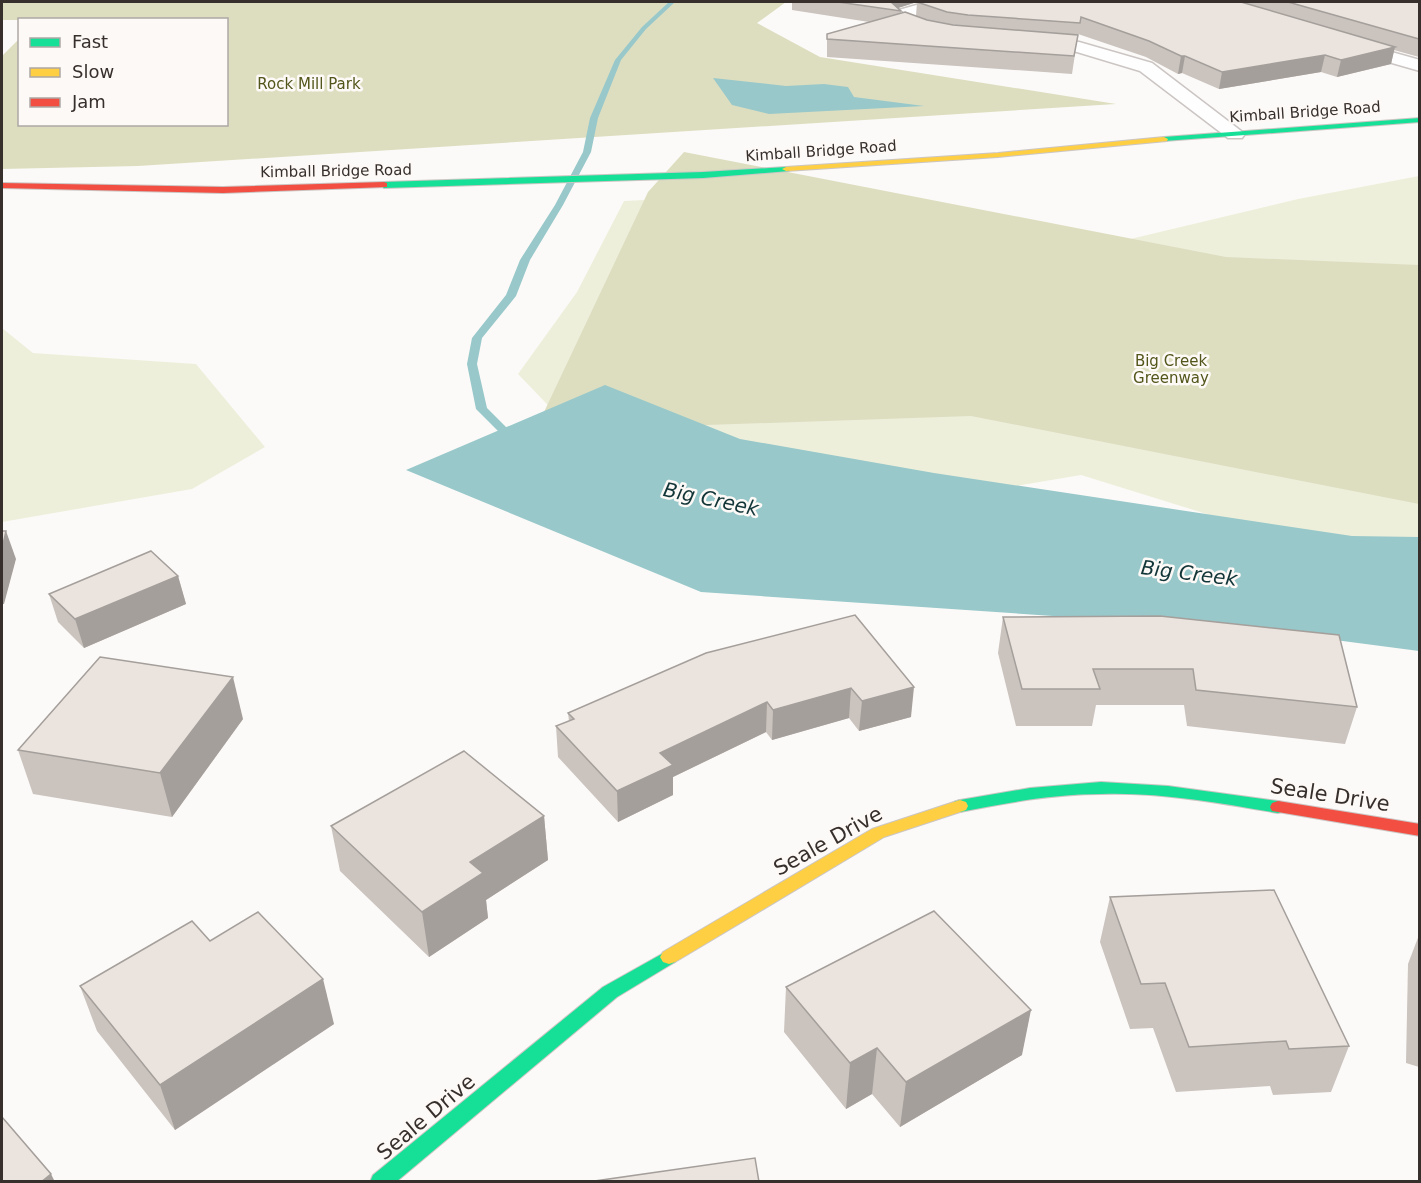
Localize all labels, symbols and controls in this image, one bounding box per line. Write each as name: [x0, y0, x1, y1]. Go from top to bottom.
legend: [18, 18, 228, 126]
text: Fast: [72, 31, 108, 52]
text: Slow: [72, 61, 114, 82]
park label: Rock Mill Park: [257, 75, 361, 93]
text: Jam: [71, 91, 106, 112]
street label: Kimball Bridge Road: [1229, 98, 1381, 126]
street label: Kimball Bridge Road: [745, 137, 897, 165]
street label: Kimball Bridge Road: [260, 161, 412, 181]
park label: Big Creek Greenway: [1133, 352, 1209, 387]
water label: Big Creek: [661, 477, 762, 521]
water label: Big Creek: [1140, 555, 1240, 591]
street label: Seale Drive: [1269, 774, 1391, 816]
street label: Seale Drive: [769, 801, 887, 881]
street label: Seale Drive: [372, 1069, 480, 1165]

